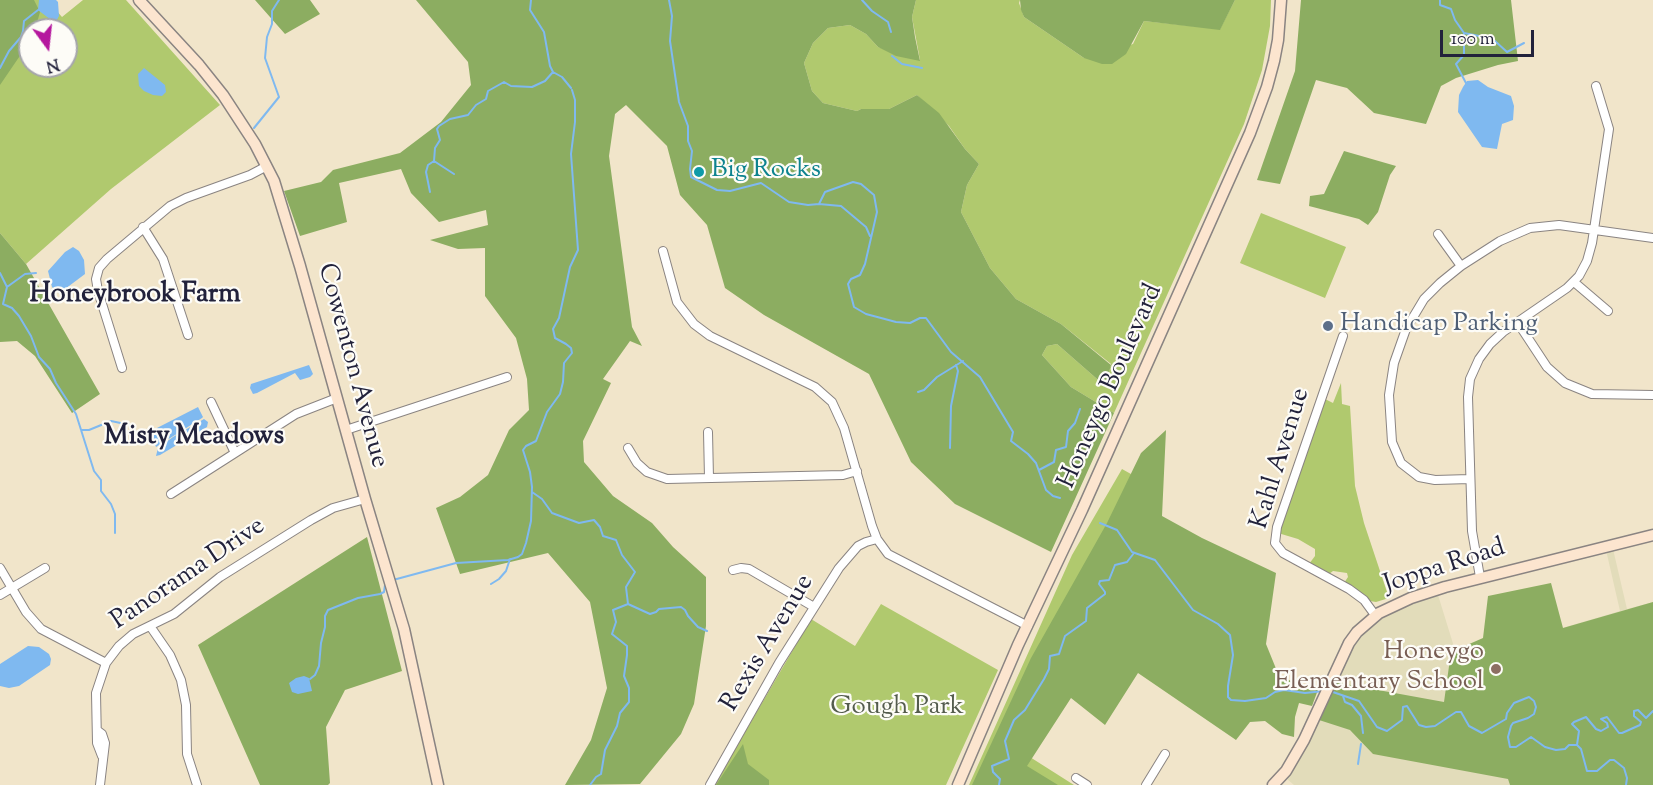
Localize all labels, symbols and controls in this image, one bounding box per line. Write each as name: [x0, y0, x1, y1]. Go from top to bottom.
north arrow: [18, 18, 78, 78]
scale bar: [1443, 18, 1538, 56]
text: 100 m: [1451, 27, 1495, 53]
text: N: [43, 51, 61, 77]
place label: Big Rocks: [711, 156, 821, 188]
marker: Big Rocks: [692, 165, 706, 179]
street label: Cowenton Avenue: [309, 260, 393, 472]
district label: Honeybrook Farm: [29, 280, 241, 312]
street label: Honeygo Boulevard: [1053, 280, 1171, 494]
place label: Handicap Parking: [1340, 310, 1538, 342]
marker: Handicap Parking: [1321, 319, 1335, 333]
street label: Kahl Avenue: [1246, 385, 1318, 533]
district label: Misty Meadows: [104, 422, 284, 454]
street label: Panorama Drive: [106, 512, 272, 638]
street label: Joppa Road: [1380, 534, 1510, 602]
street label: Rexis Avenue: [716, 570, 822, 718]
place label: Honeygo Elementary School: [1274, 638, 1484, 700]
marker: Honeygo Elementary School: [1489, 662, 1503, 676]
park label: Gough Park: [830, 693, 964, 725]

